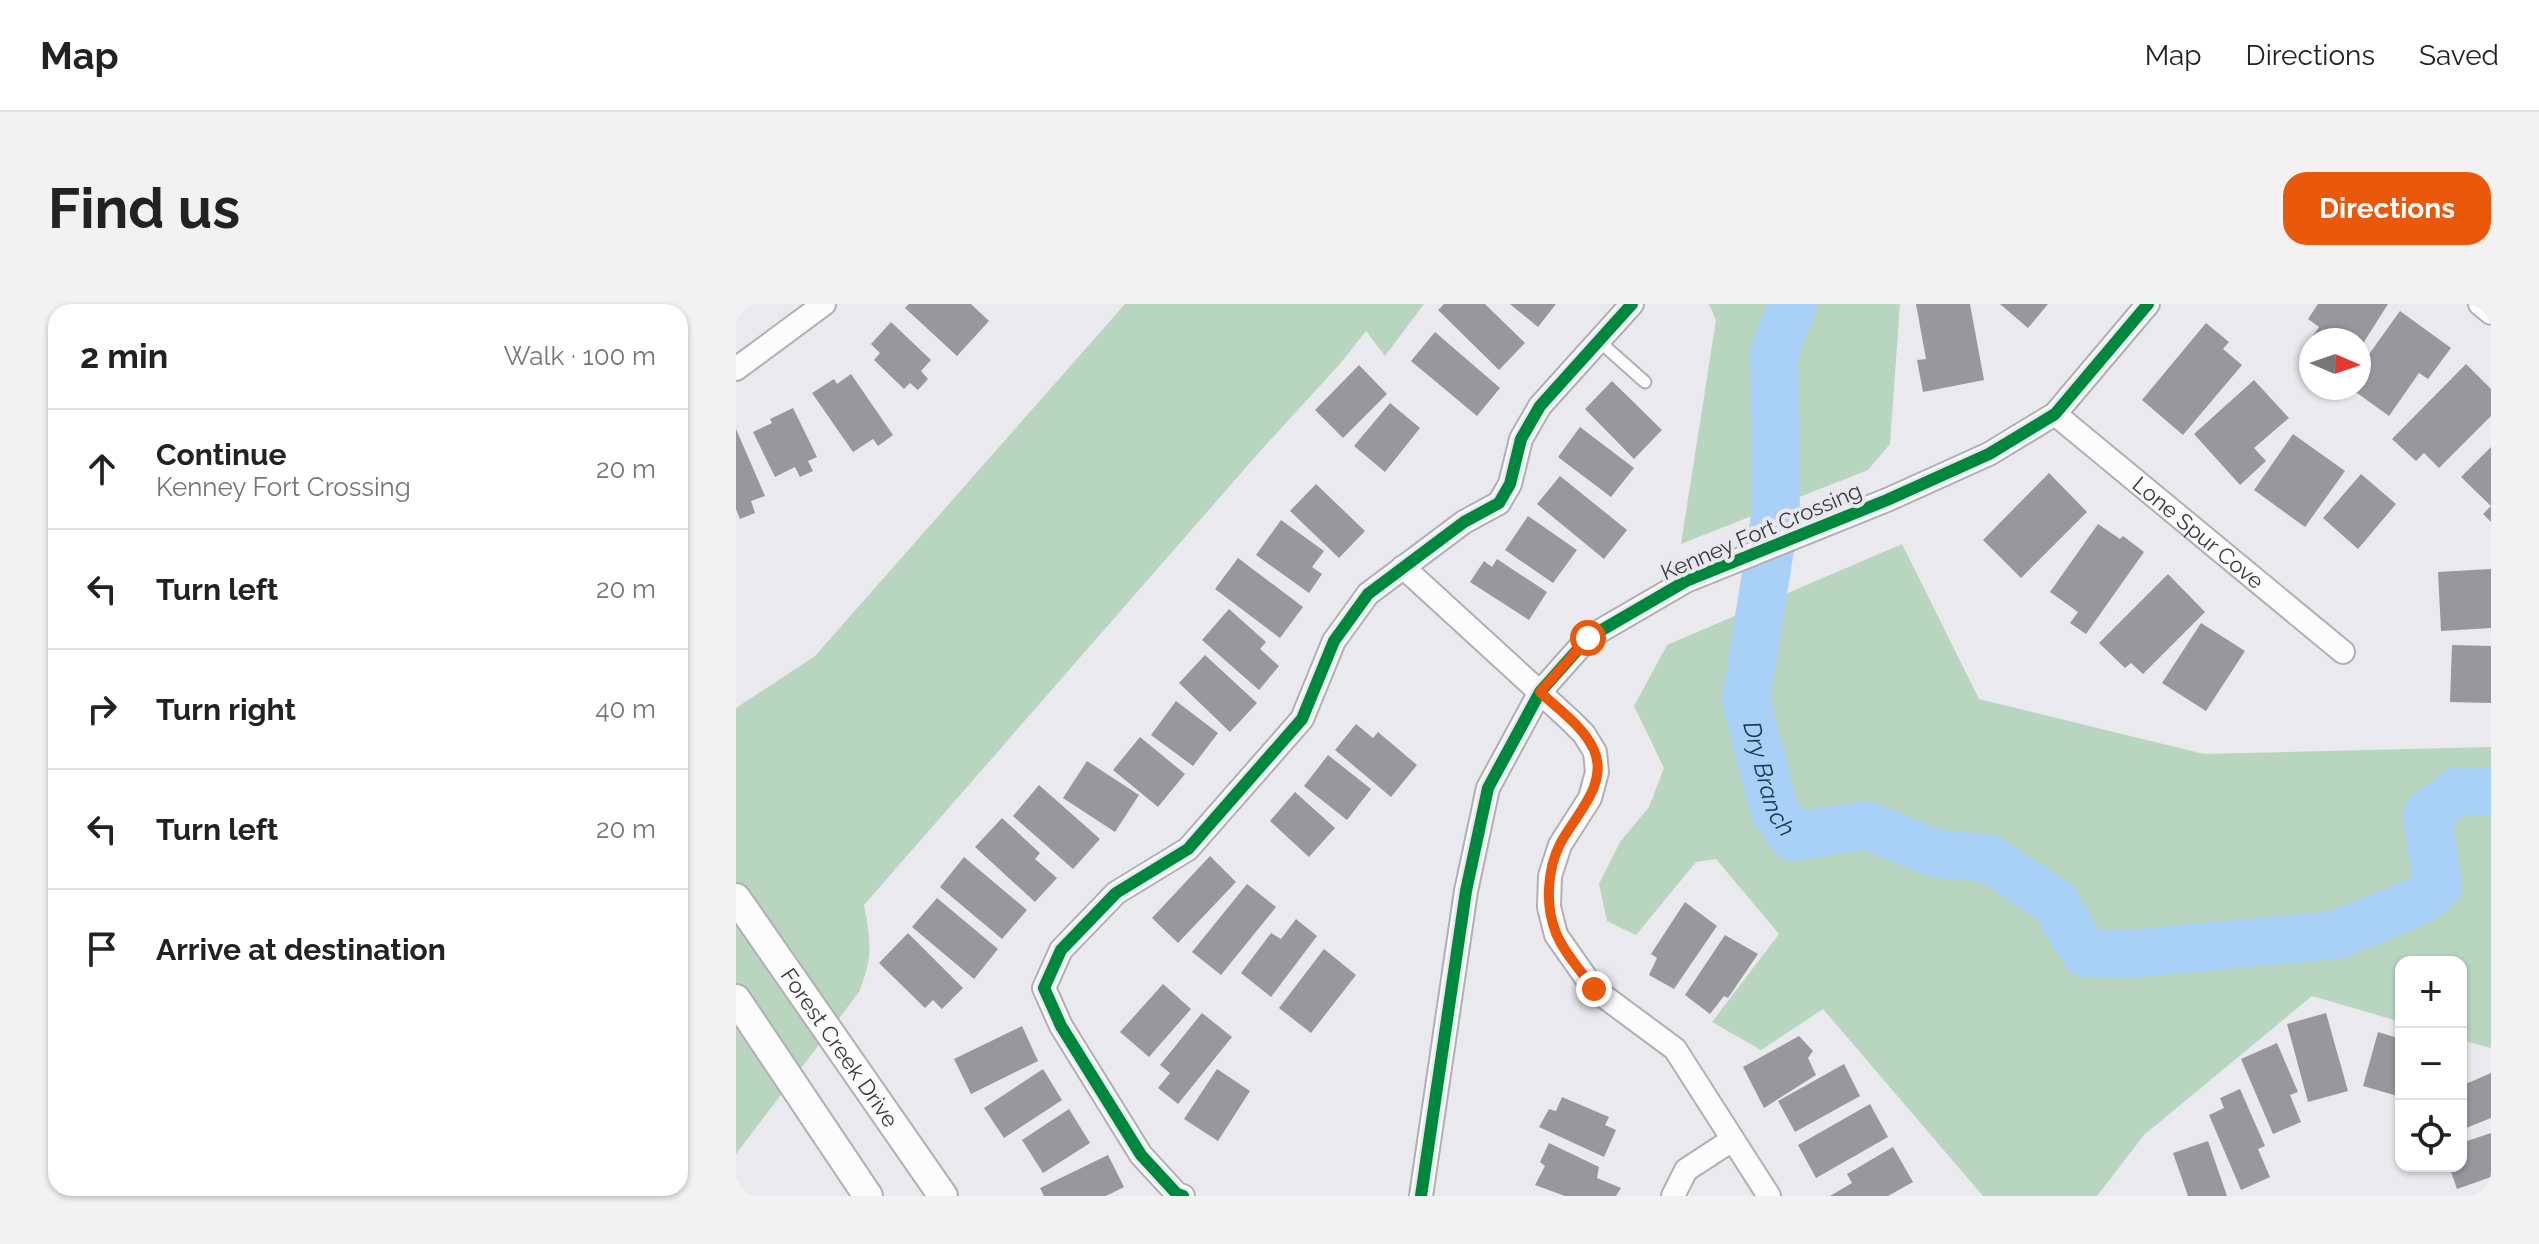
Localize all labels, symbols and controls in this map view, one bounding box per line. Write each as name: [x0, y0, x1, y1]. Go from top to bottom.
text: Map: [40, 33, 119, 78]
text: Map: [2145, 39, 2202, 72]
text: Directions: [2246, 39, 2375, 72]
text: Saved: [2419, 39, 2499, 72]
button: Directions: [2283, 172, 2491, 245]
text: Find us: [48, 175, 240, 241]
north arrow: [2299, 328, 2371, 400]
text: 2 min: [80, 336, 168, 376]
text: Walk · 100 m: [504, 341, 656, 371]
text: Continue: [156, 437, 287, 472]
icon: ahead: [80, 447, 124, 491]
text: 20 m: [596, 454, 656, 484]
street label: Lone Spur Cove: [2128, 471, 2269, 594]
text: Kenney Fort Crossing: [156, 472, 411, 502]
street label: Kenney Fort Crossing: [1657, 477, 1865, 585]
icon: left: [80, 567, 124, 611]
text: Turn left: [156, 572, 278, 607]
text: 20 m: [596, 574, 656, 604]
route start: [1570, 620, 1606, 656]
icon: right: [80, 687, 124, 731]
text: Turn right: [156, 692, 296, 727]
text: 40 m: [595, 694, 656, 724]
water label: Dry Branch: [1738, 718, 1802, 842]
icon: left: [80, 807, 124, 851]
text: Turn left: [156, 812, 278, 847]
text: 20 m: [596, 814, 656, 844]
icon: arrive: [80, 927, 124, 971]
text: Arrive at destination: [156, 932, 446, 967]
map controls: [2395, 956, 2467, 1172]
button: +: [2395, 956, 2467, 1028]
street label: Forest Creek Drive: [776, 963, 904, 1132]
route end: [1576, 971, 1612, 1007]
button: −: [2395, 1028, 2467, 1100]
button: locate: [2395, 1100, 2467, 1172]

